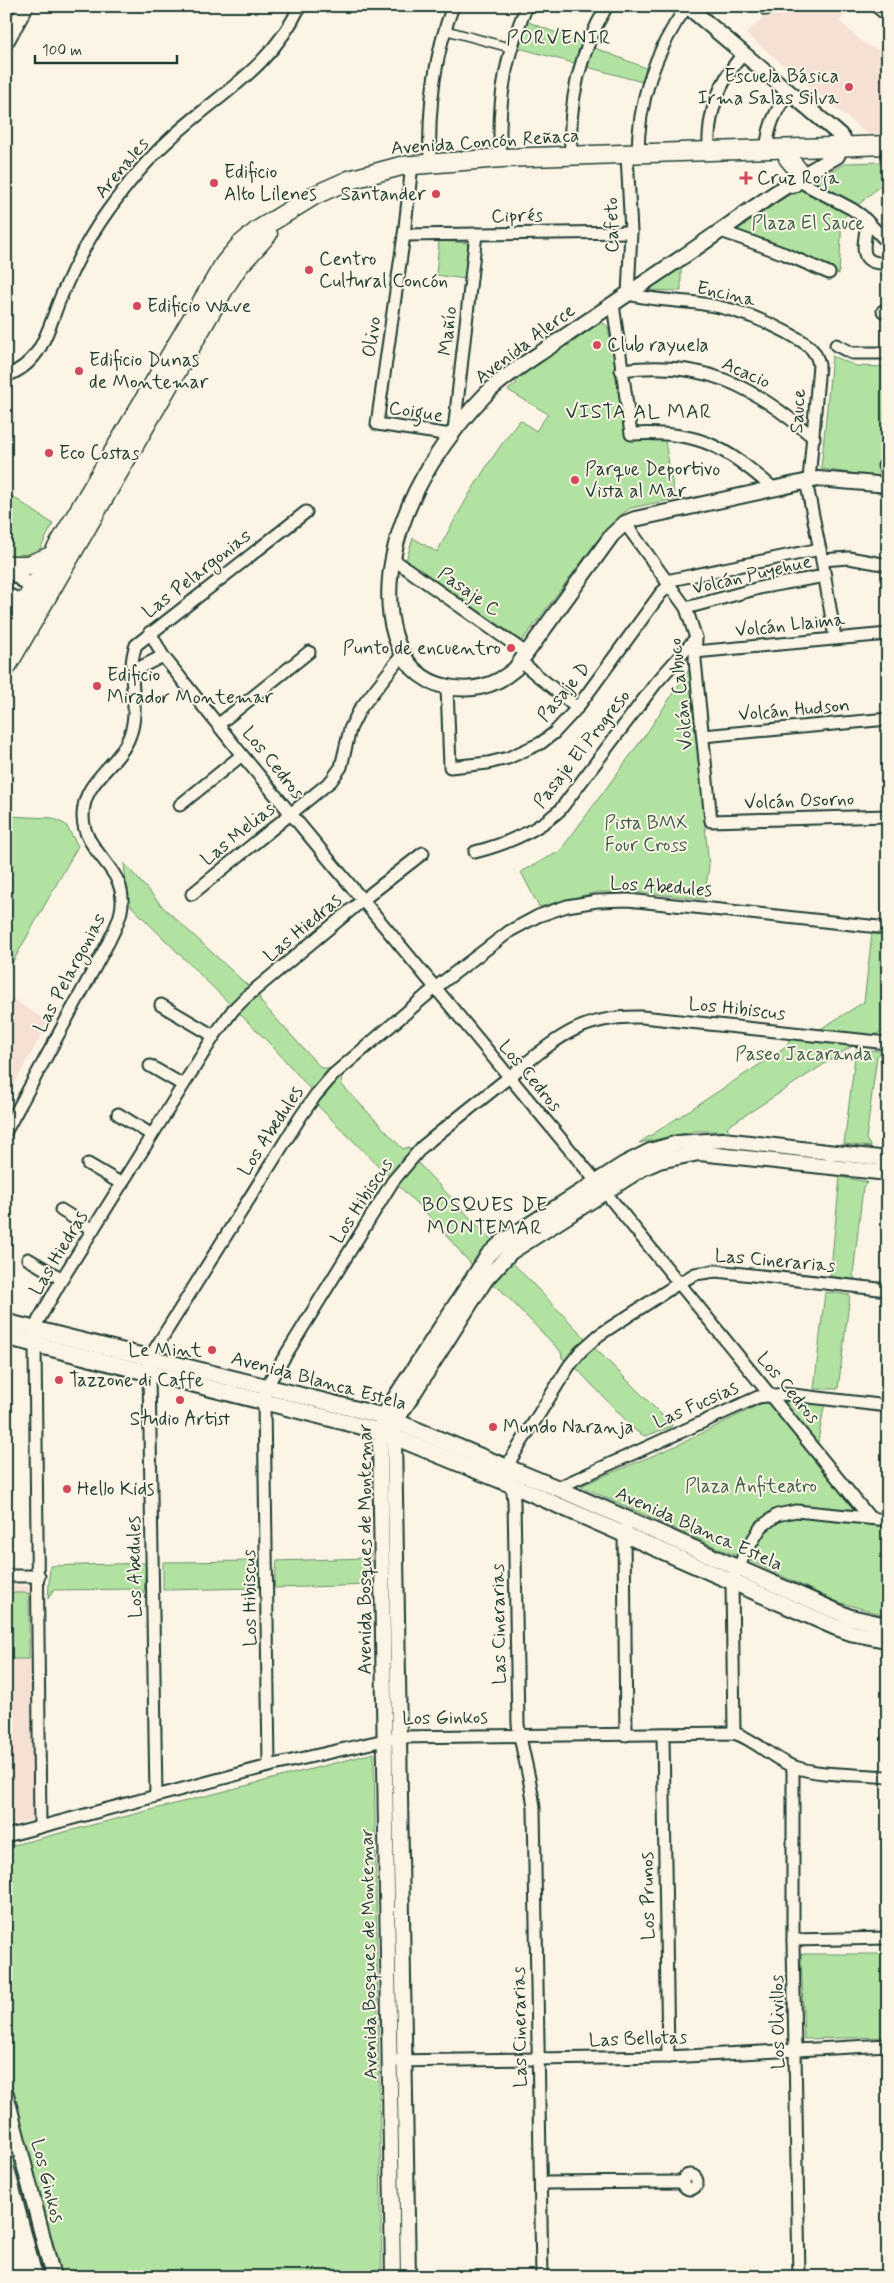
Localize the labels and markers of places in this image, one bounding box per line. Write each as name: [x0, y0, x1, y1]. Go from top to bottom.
place label: Escuela Básica Irma Salas Silva: [698, 64, 840, 111]
marker: Escuela Básica Irma Salas Silva: [843, 81, 855, 93]
place label: Edificio Alto Lilenes: [224, 160, 317, 207]
place label: Cruz Roja: [757, 166, 840, 192]
marker: Cruz Roja: [739, 171, 753, 185]
marker: Edificio Alto Lilenes: [208, 177, 220, 189]
place label: Santander: [340, 182, 426, 207]
marker: Santander: [430, 188, 442, 200]
place label: Centro Cultural Concón: [319, 247, 448, 294]
marker: Centro Cultural Concón: [303, 264, 315, 276]
place label: Edificio Wave: [147, 294, 251, 319]
marker: Edificio Wave: [131, 300, 143, 312]
place label: Club rayuela: [607, 333, 709, 358]
marker: Club rayuela: [591, 339, 603, 351]
place label: Edificio Dunas de Montemar: [89, 348, 209, 395]
marker: Edificio Dunas de Montemar: [73, 365, 85, 377]
place label: Eco Costas: [59, 441, 140, 466]
marker: Eco Costas: [43, 447, 55, 459]
place label: Parque Deportivo Vista al Mar: [585, 457, 720, 504]
marker: Parque Deportivo Vista al Mar: [569, 474, 581, 486]
place label: Punto de encuentro: [343, 636, 501, 661]
marker: Punto de encuentro: [505, 642, 517, 654]
place label: Edificio Mirador Montemar: [107, 663, 273, 710]
marker: Edificio Mirador Montemar: [91, 680, 103, 692]
place label: Le Mint: [128, 1338, 202, 1363]
marker: Le Mint: [206, 1344, 218, 1356]
place label: Tazzone di Caffe: [69, 1368, 204, 1393]
marker: Tazzone di Caffe: [53, 1374, 65, 1386]
marker: Studio Artist: [174, 1394, 186, 1406]
place label: Studio Artist: [130, 1407, 230, 1432]
place label: Mundo Naranja: [503, 1415, 634, 1440]
marker: Mundo Naranja: [487, 1421, 499, 1433]
place label: Hello Kids: [77, 1477, 154, 1502]
marker: Hello Kids: [61, 1483, 73, 1495]

